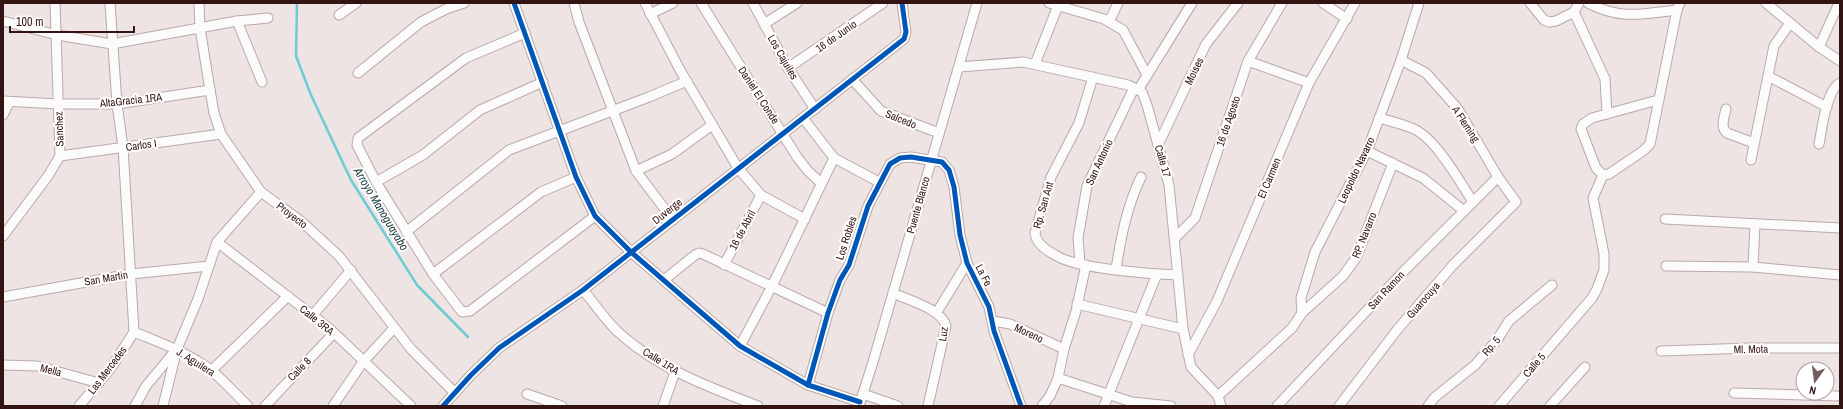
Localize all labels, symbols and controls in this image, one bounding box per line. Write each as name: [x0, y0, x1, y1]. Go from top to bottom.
scale bar: [10, 8, 134, 34]
text: 100 m: [16, 14, 43, 30]
street label: 16 de Junio: [813, 17, 859, 55]
street label: Los Cajuiles: [765, 32, 802, 82]
street label: Moises: [1181, 54, 1207, 87]
street label: Daniel El Conde: [735, 64, 783, 126]
street label: AltaGracia 1RA: [98, 90, 164, 110]
street label: 16 de Agosto: [1213, 94, 1243, 148]
street label: A Fleming: [1449, 102, 1483, 145]
street label: Salcedo: [883, 106, 919, 132]
street label: Sanchez: [51, 111, 67, 147]
street label: Leopoldo Navarro: [1335, 135, 1377, 205]
street label: Carlos I: [125, 136, 157, 154]
street label: San Antonio: [1082, 137, 1116, 187]
street label: Calle 17: [1152, 143, 1174, 179]
street label: El Carmen: [1254, 156, 1284, 200]
water label: Arroyo Manoguayabo: [349, 164, 412, 254]
street label: Puente Blanco: [903, 175, 933, 235]
street label: Rp. San Ant: [1030, 179, 1056, 230]
street label: Duverge: [649, 195, 685, 227]
street label: Proyecto: [274, 199, 310, 231]
street label: 16 de Abril: [726, 208, 758, 252]
street label: RP. Navarro: [1348, 210, 1380, 260]
street label: Los Robles: [832, 214, 860, 262]
street label: La Fe: [973, 262, 995, 288]
street label: San Martin: [83, 267, 129, 289]
street label: San Ramon: [1365, 268, 1407, 312]
street label: Guarocuya: [1403, 279, 1443, 321]
street label: Calle 3RA: [297, 302, 338, 339]
street label: Moreno: [1012, 320, 1046, 346]
street label: Luz: [935, 325, 951, 342]
street label: Rp. 5: [1479, 333, 1503, 359]
street label: Ml. Mota: [1734, 342, 1768, 356]
street label: Las Mercedes: [84, 343, 130, 397]
street label: Calle 1RA: [640, 344, 683, 378]
street label: J. Aguilera: [174, 345, 218, 379]
street label: Calle 5: [1520, 350, 1548, 380]
street label: Calle 8: [284, 354, 314, 384]
street label: Mella: [39, 361, 63, 379]
north arrow: [1795, 361, 1835, 401]
text: N: [1808, 383, 1817, 398]

